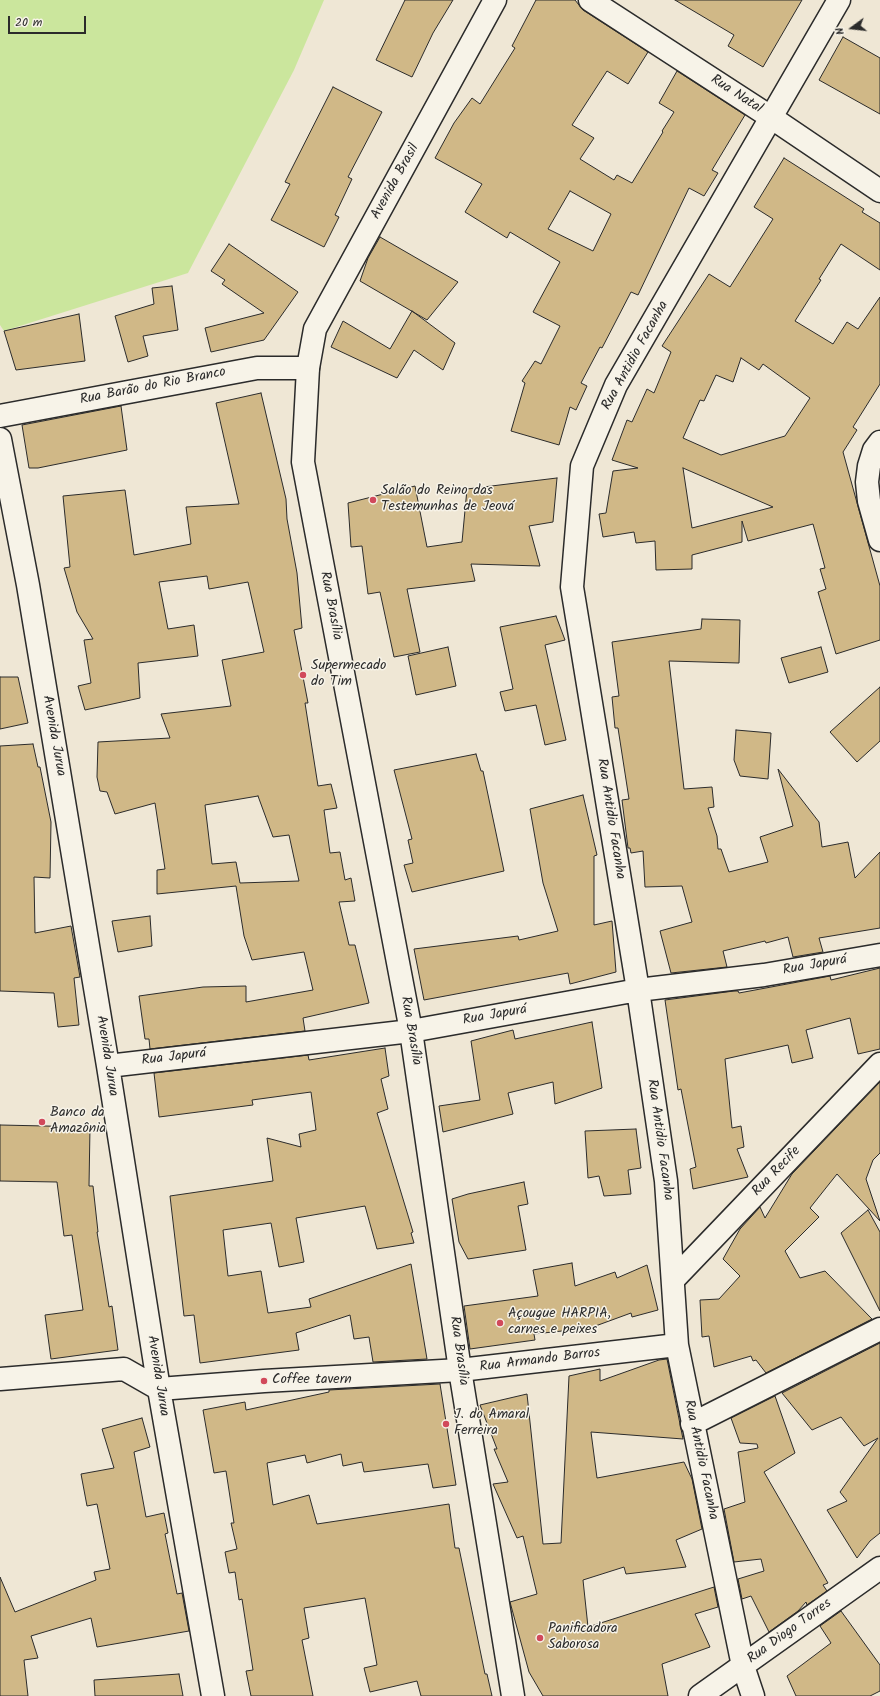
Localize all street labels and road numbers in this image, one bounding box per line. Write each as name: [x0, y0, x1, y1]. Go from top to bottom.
street label: Rua Natal: [707, 72, 765, 118]
street label: Avenida Brasil: [368, 141, 424, 223]
street label: Rua Antidio Facanha: [599, 298, 673, 414]
street label: Rua Barão do Rio Branco: [79, 365, 227, 409]
street label: Rua Brasília: [315, 570, 345, 642]
street label: Avenida Jurua: [38, 694, 68, 778]
street label: Rua Antidio Facanha: [592, 757, 628, 881]
street label: Rua Japurá: [782, 952, 848, 980]
street label: Rua Brasília: [396, 995, 424, 1067]
street label: Rua Japurá: [462, 1002, 528, 1030]
street label: Avenida Jurua: [91, 1014, 121, 1098]
street label: Rua Japurá: [141, 1046, 207, 1070]
street label: Rua Antidio Facanha: [642, 1078, 676, 1202]
street label: Rua Recife: [749, 1144, 805, 1200]
street label: Rua Brasília: [445, 1315, 471, 1387]
street label: Avenida Jurua: [142, 1334, 172, 1418]
street label: Rua Armando Barros: [479, 1345, 601, 1377]
street label: Rua Antidio Facanha: [679, 1398, 721, 1522]
street label: Rua Diogo Torres: [745, 1596, 835, 1668]

